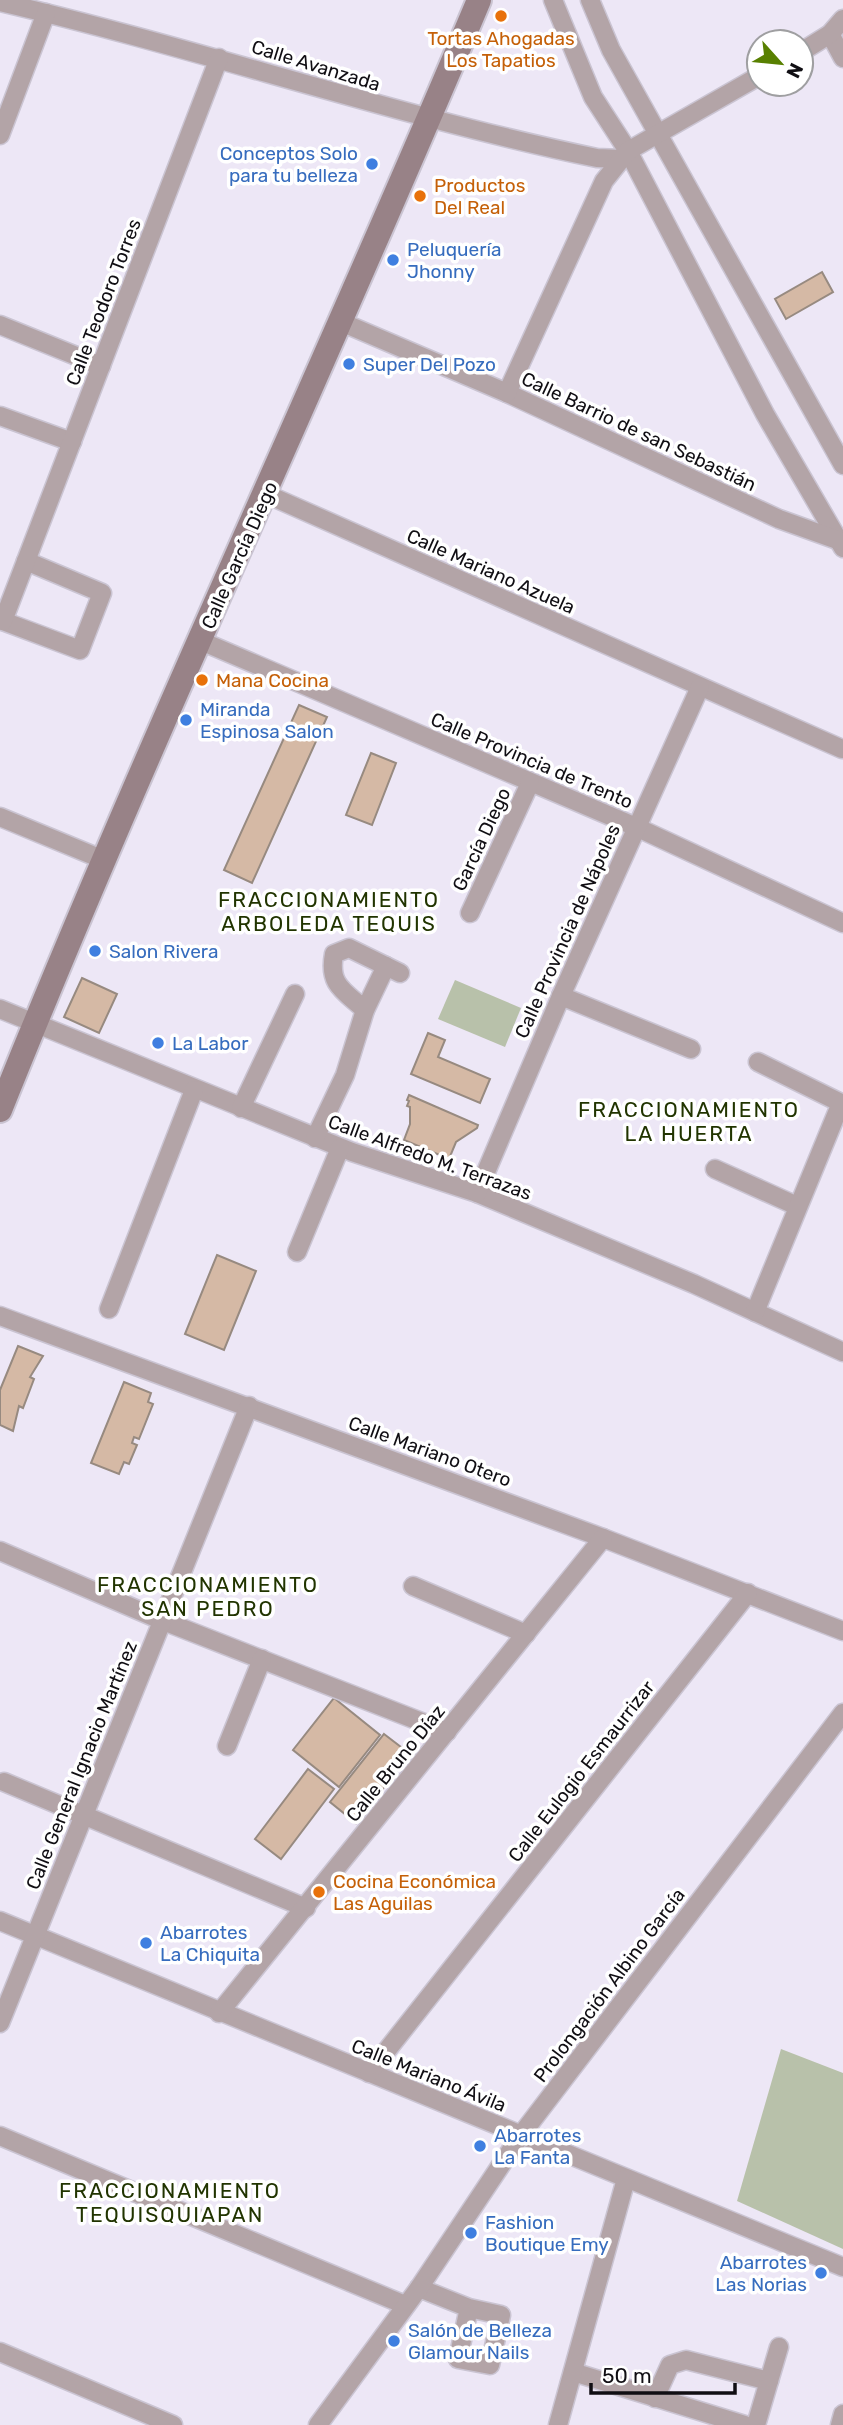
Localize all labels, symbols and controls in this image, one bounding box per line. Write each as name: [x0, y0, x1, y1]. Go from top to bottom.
marker: Tortas Ahogadas Los Tapatios: [493, 8, 509, 24]
place label: Tortas Ahogadas Los Tapatios: [427, 27, 575, 72]
north arrow: [745, 28, 815, 98]
street label: Calle Avanzada: [249, 35, 383, 96]
text: N: [781, 59, 808, 82]
place label: Conceptos Solo para tu belleza: [220, 142, 358, 187]
marker: Conceptos Solo para tu belleza: [364, 156, 380, 172]
place label: Productos Del Real: [434, 174, 525, 219]
marker: Productos Del Real: [412, 188, 428, 204]
street label: Calle Teodoro Torres: [61, 215, 146, 389]
place label: Peluquería Jhonny: [407, 238, 501, 283]
marker: Peluquería Jhonny: [385, 252, 401, 268]
place label: Super Del Pozo: [363, 353, 496, 376]
marker: Super Del Pozo: [341, 356, 357, 372]
street label: Calle Barrio de san Sebastián: [518, 367, 760, 496]
street label: Calle García Diego: [197, 478, 282, 632]
street label: Calle Mariano Azuela: [403, 524, 578, 619]
place label: Mana Cocina: [216, 669, 329, 692]
marker: Mana Cocina: [194, 672, 210, 688]
place label: Miranda Espinosa Salon: [200, 698, 334, 743]
street label: Calle Provincia de Trento: [427, 707, 636, 813]
marker: Miranda Espinosa Salon: [178, 712, 194, 728]
street label: García Diego: [448, 784, 515, 894]
street label: Calle Provincia de Nápoles: [510, 821, 625, 1042]
district label: FRACCIONAMIENTO ARBOLEDA TEQUIS: [218, 887, 440, 936]
place label: Salon Rivera: [109, 940, 218, 963]
marker: Salon Rivera: [87, 943, 103, 959]
place label: La Labor: [172, 1032, 249, 1055]
marker: La Labor: [150, 1035, 166, 1051]
district label: FRACCIONAMIENTO LA HUERTA: [578, 1097, 800, 1146]
street label: Calle Alfredo M. Terrazas: [325, 1110, 535, 1205]
street label: Calle Mariano Otero: [345, 1411, 514, 1492]
district label: FRACCIONAMIENTO SAN PEDRO: [97, 1572, 319, 1621]
street label: Calle General Ignacio Martínez: [21, 1638, 142, 1893]
street label: Calle Eulogio Esmaurrizar: [503, 1675, 660, 1867]
street label: Calle Bruno Díaz: [341, 1700, 450, 1826]
place label: Cocina Económica Las Aguilas: [333, 1870, 496, 1915]
marker: Cocina Económica Las Aguilas: [311, 1884, 327, 1900]
street label: Prolongación Albino García: [529, 1884, 690, 2087]
place label: Abarrotes La Chiquita: [160, 1921, 260, 1966]
marker: Abarrotes La Chiquita: [138, 1935, 154, 1951]
street label: Calle Mariano Ávila: [348, 2034, 509, 2117]
place label: Abarrotes La Fanta: [494, 2124, 581, 2169]
marker: Abarrotes La Fanta: [472, 2138, 488, 2154]
district label: FRACCIONAMIENTO TEQUISQUIAPAN: [59, 2178, 281, 2227]
place label: Fashion Boutique Emy: [485, 2211, 609, 2256]
marker: Fashion Boutique Emy: [463, 2225, 479, 2241]
place label: Abarrotes Las Norias: [715, 2251, 807, 2296]
marker: Abarrotes Las Norias: [813, 2265, 829, 2281]
place label: Salón de Belleza Glamour Nails: [408, 2319, 552, 2364]
marker: Salón de Belleza Glamour Nails: [386, 2333, 402, 2349]
scale bar: [591, 2352, 734, 2396]
text: 50 m: [602, 2363, 652, 2388]

